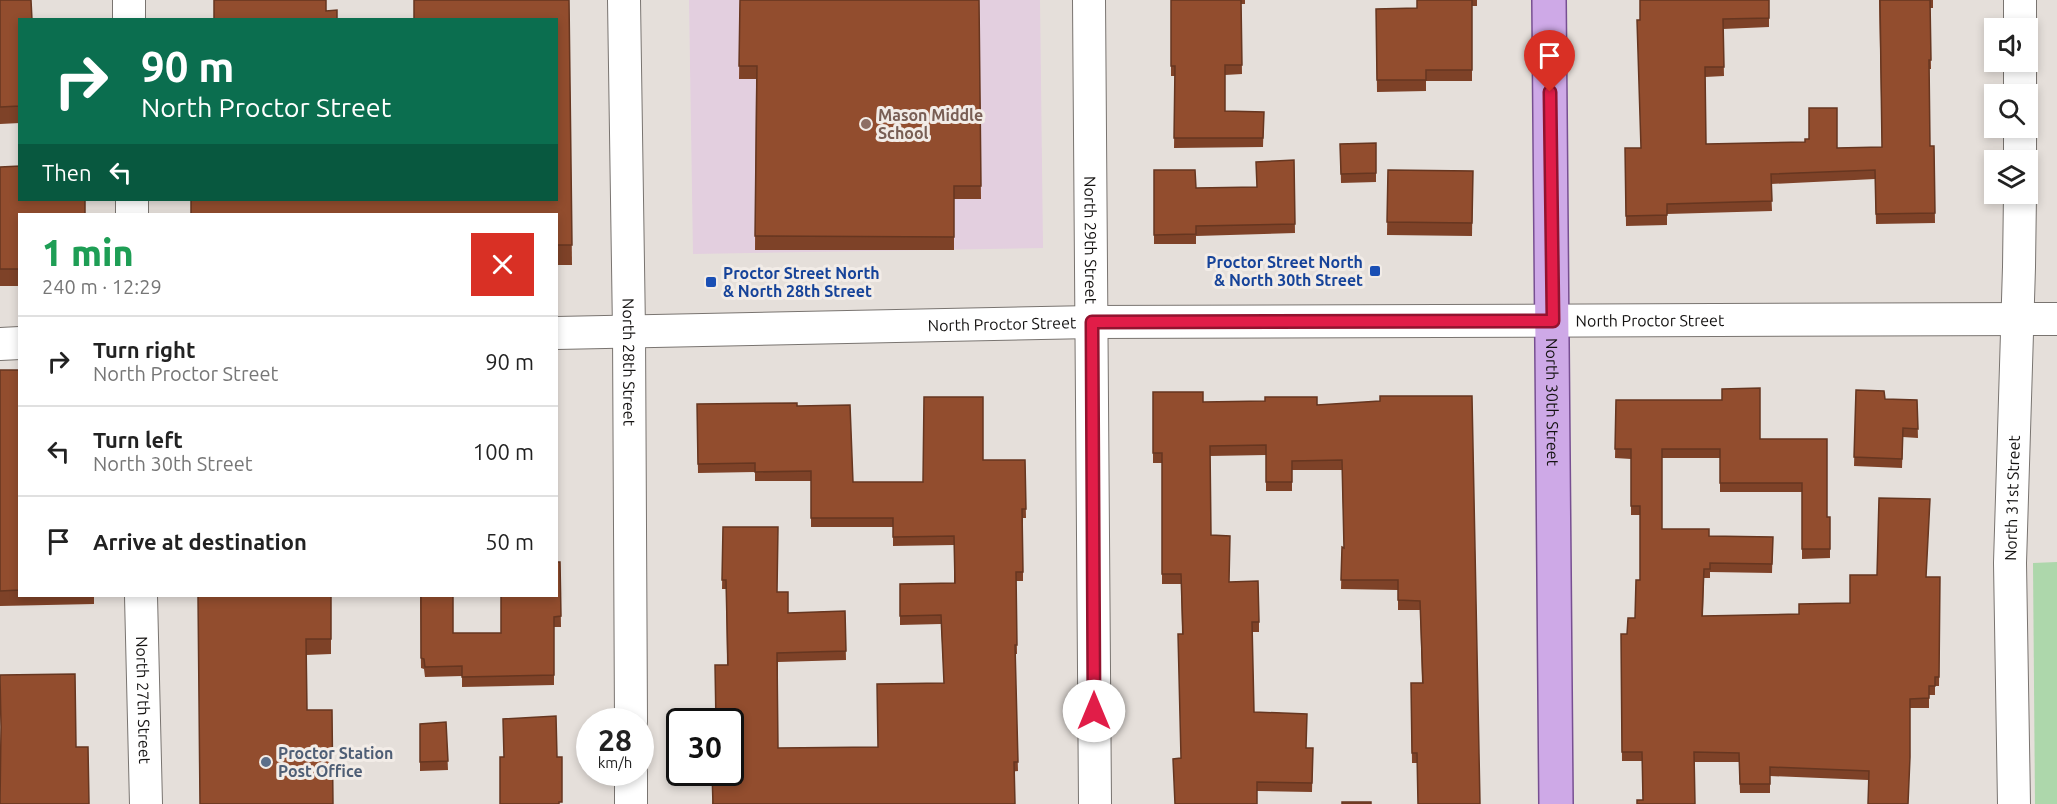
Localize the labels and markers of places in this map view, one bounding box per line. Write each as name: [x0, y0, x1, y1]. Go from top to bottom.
pin: [1524, 30, 1575, 92]
place label: Mason Middle School: [878, 106, 983, 142]
marker: Mason Middle School: [859, 117, 873, 131]
place label: Proctor Street North & North 30th Street: [1206, 253, 1363, 289]
place label: Proctor Street North & North 28th Street: [723, 264, 880, 300]
marker: Proctor Street North & North 30th Street: [1368, 264, 1382, 278]
marker: Proctor Street North & North 28th Street: [704, 275, 718, 289]
place label: Proctor Station Post Office: [278, 744, 393, 780]
marker: Proctor Station Post Office: [259, 755, 273, 769]

